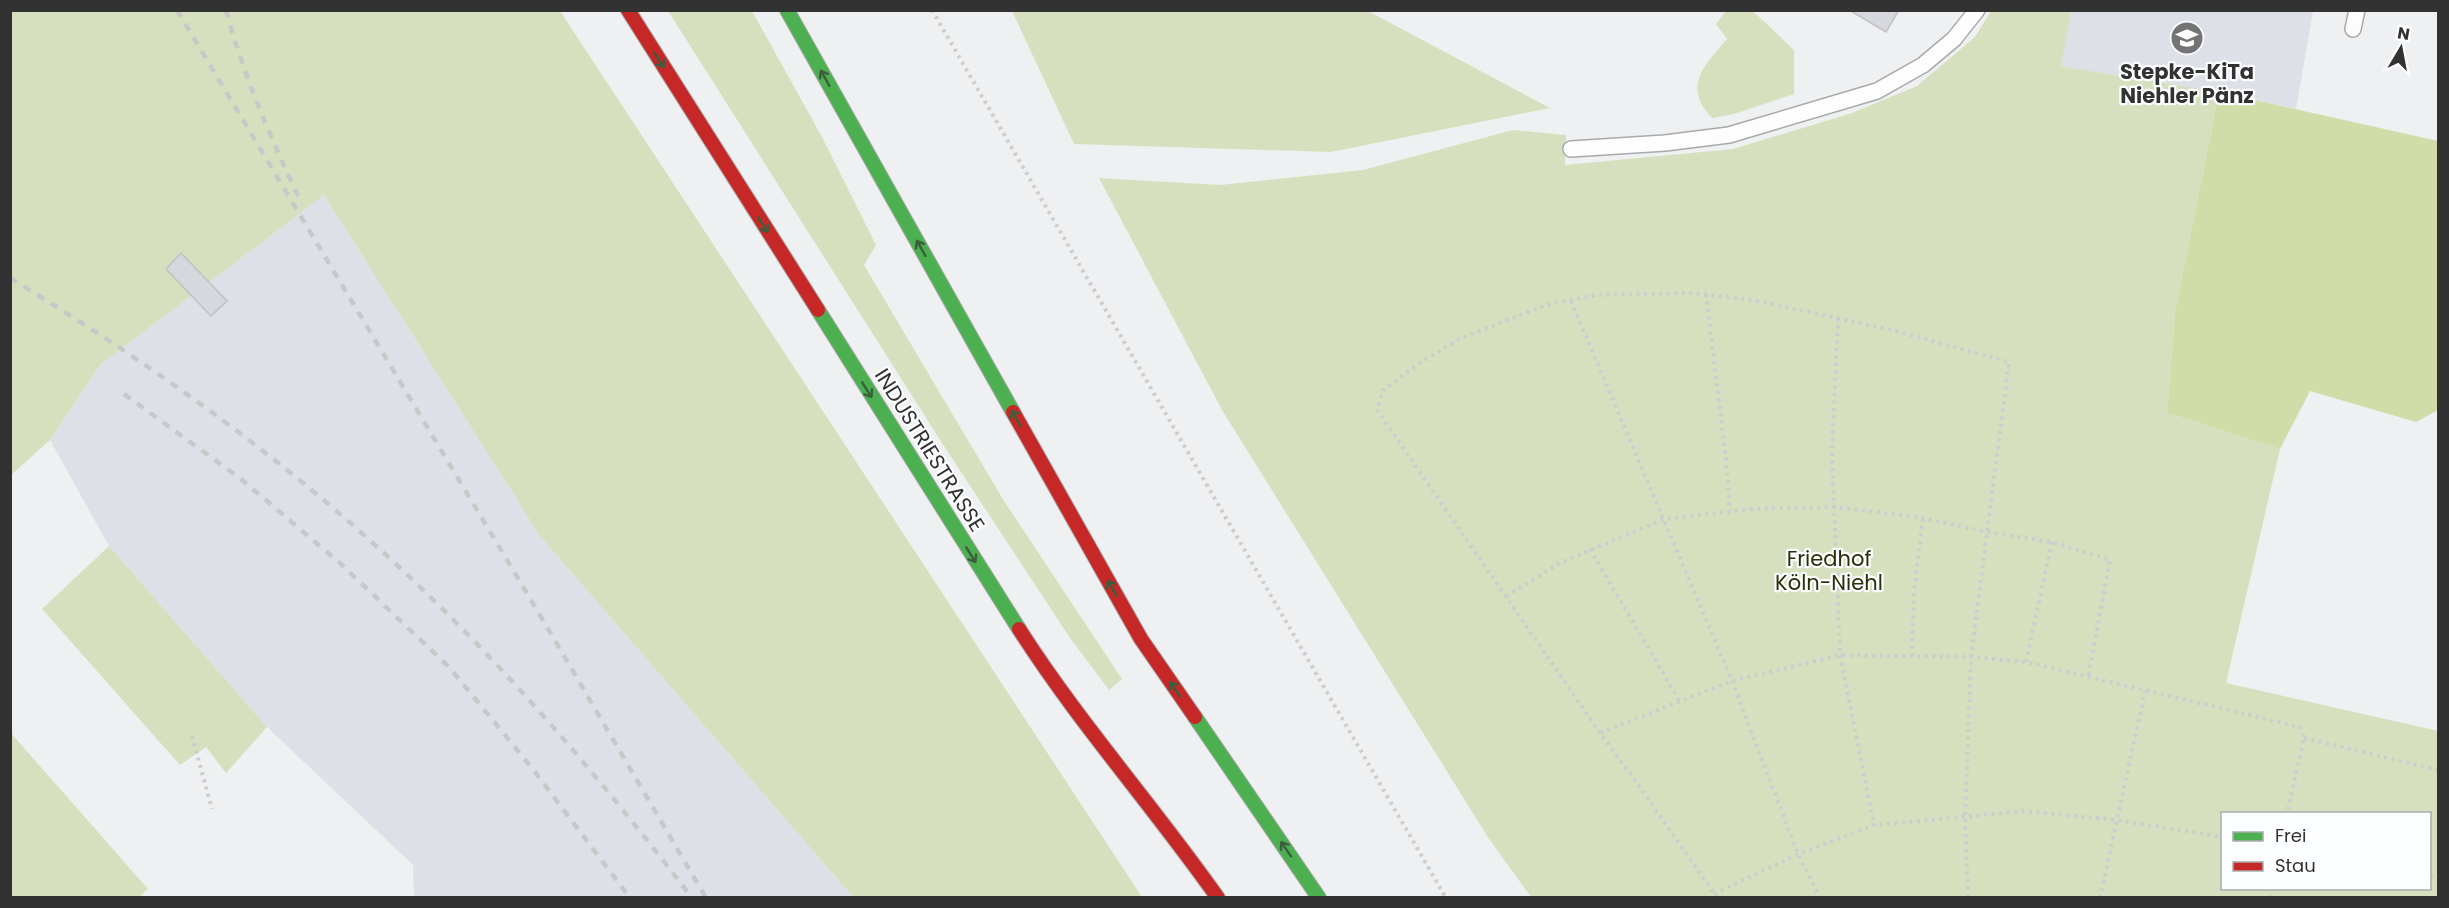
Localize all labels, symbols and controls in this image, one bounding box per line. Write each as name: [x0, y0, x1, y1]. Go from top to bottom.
north arrow: [2371, 18, 2431, 78]
school or university icon: Stepke-KiTa Niehler Pänz: [2169, 20, 2205, 56]
text: N: [2396, 21, 2411, 46]
one-way arrow: [653, 51, 665, 68]
place label: Stepke-KiTa Niehler Pänz: [2120, 57, 2254, 110]
one-way arrow: [819, 70, 831, 87]
one-way arrow: [757, 216, 769, 233]
one-way arrow: [915, 240, 927, 257]
street label: INDUSTRIESTRASSE: [868, 363, 992, 537]
one-way arrow: [861, 381, 873, 398]
one-way arrow: [1010, 410, 1022, 427]
park label: Friedhof Köln-Niehl: [1775, 544, 1883, 597]
one-way arrow: [965, 546, 978, 563]
one-way arrow: [1106, 579, 1117, 597]
one-way arrow: [1169, 681, 1181, 697]
legend: [2221, 812, 2431, 890]
text: Frei: [2275, 823, 2306, 848]
one-way arrow: [1280, 842, 1292, 858]
text: Stau: [2275, 853, 2316, 878]

